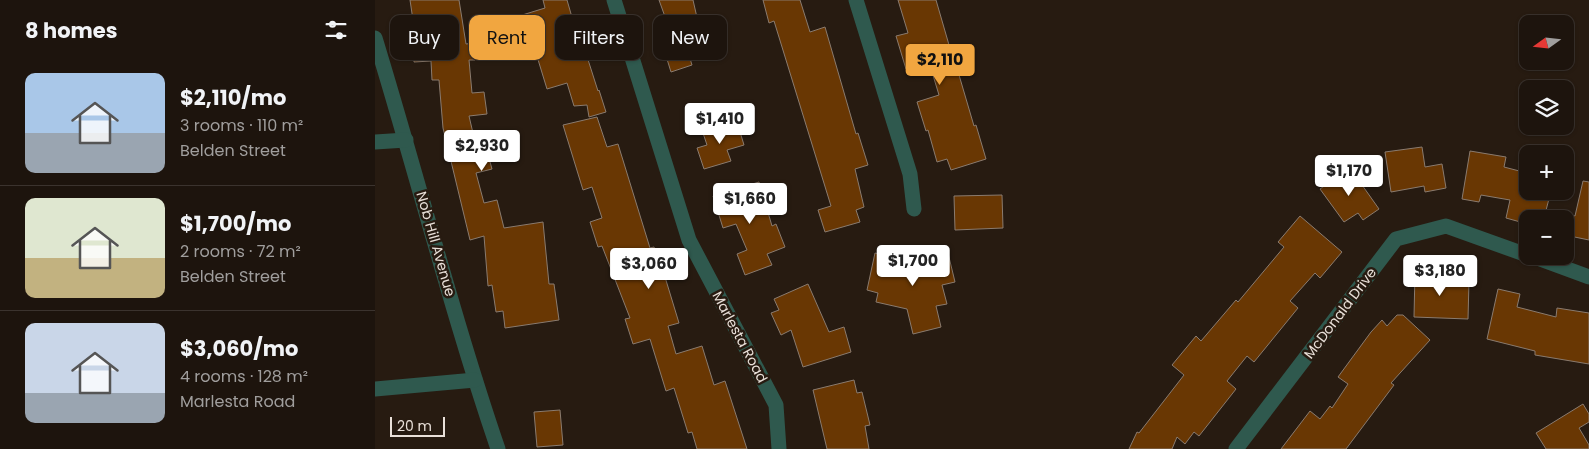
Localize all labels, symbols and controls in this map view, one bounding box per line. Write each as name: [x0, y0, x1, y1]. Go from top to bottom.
chip: Buy: [390, 15, 459, 60]
chip: Rent: [469, 15, 545, 60]
chip: Filters: [555, 15, 643, 60]
chip: New: [653, 15, 727, 60]
north arrow: [1519, 15, 1574, 70]
map controls: [1519, 15, 1574, 265]
text: 8 homes: [25, 16, 117, 45]
icon: filters: [322, 16, 350, 44]
pin: $2,110: [899, 44, 981, 86]
text: $2,110: [917, 48, 963, 71]
button: layers: [1519, 80, 1574, 135]
text: $2,110/mo: [180, 83, 286, 112]
icon: home: [65, 93, 125, 153]
pin: $1,410: [679, 102, 761, 145]
text: $1,410: [696, 107, 744, 130]
text: 3 rooms · 110 m²: [180, 114, 303, 137]
pin: $2,930: [441, 130, 523, 172]
text: $2,930: [455, 134, 509, 157]
text: Belden Street: [180, 139, 286, 162]
button: +: [1519, 145, 1574, 200]
pin: $1,170: [1308, 154, 1390, 197]
text: $1,170: [1326, 159, 1372, 182]
pin: $1,660: [709, 182, 791, 225]
text: $1,660: [724, 187, 776, 210]
street label: Nob Hill Avenue: [411, 189, 461, 299]
text: $1,700/mo: [180, 209, 292, 238]
button: −: [1519, 210, 1574, 265]
icon: home: [65, 218, 125, 278]
text: 2 rooms · 72 m²: [180, 240, 301, 263]
pin: $1,700: [872, 244, 954, 287]
pin: $3,060: [608, 248, 690, 290]
text: $1,700: [888, 249, 938, 272]
text: $3,060: [621, 252, 677, 275]
pin: $3,180: [1399, 254, 1481, 297]
text: $3,180: [1414, 259, 1466, 282]
street label: McDonald Drive: [1299, 263, 1381, 363]
text: Belden Street: [180, 265, 286, 288]
street label: Marlesta Road: [707, 288, 773, 386]
text: $3,060/mo: [180, 334, 298, 363]
icon: home: [65, 343, 125, 403]
text: 4 rooms · 128 m²: [180, 365, 308, 388]
text: Marlesta Road: [180, 390, 295, 413]
scale bar: [390, 414, 445, 437]
text: 20 m: [397, 416, 432, 436]

